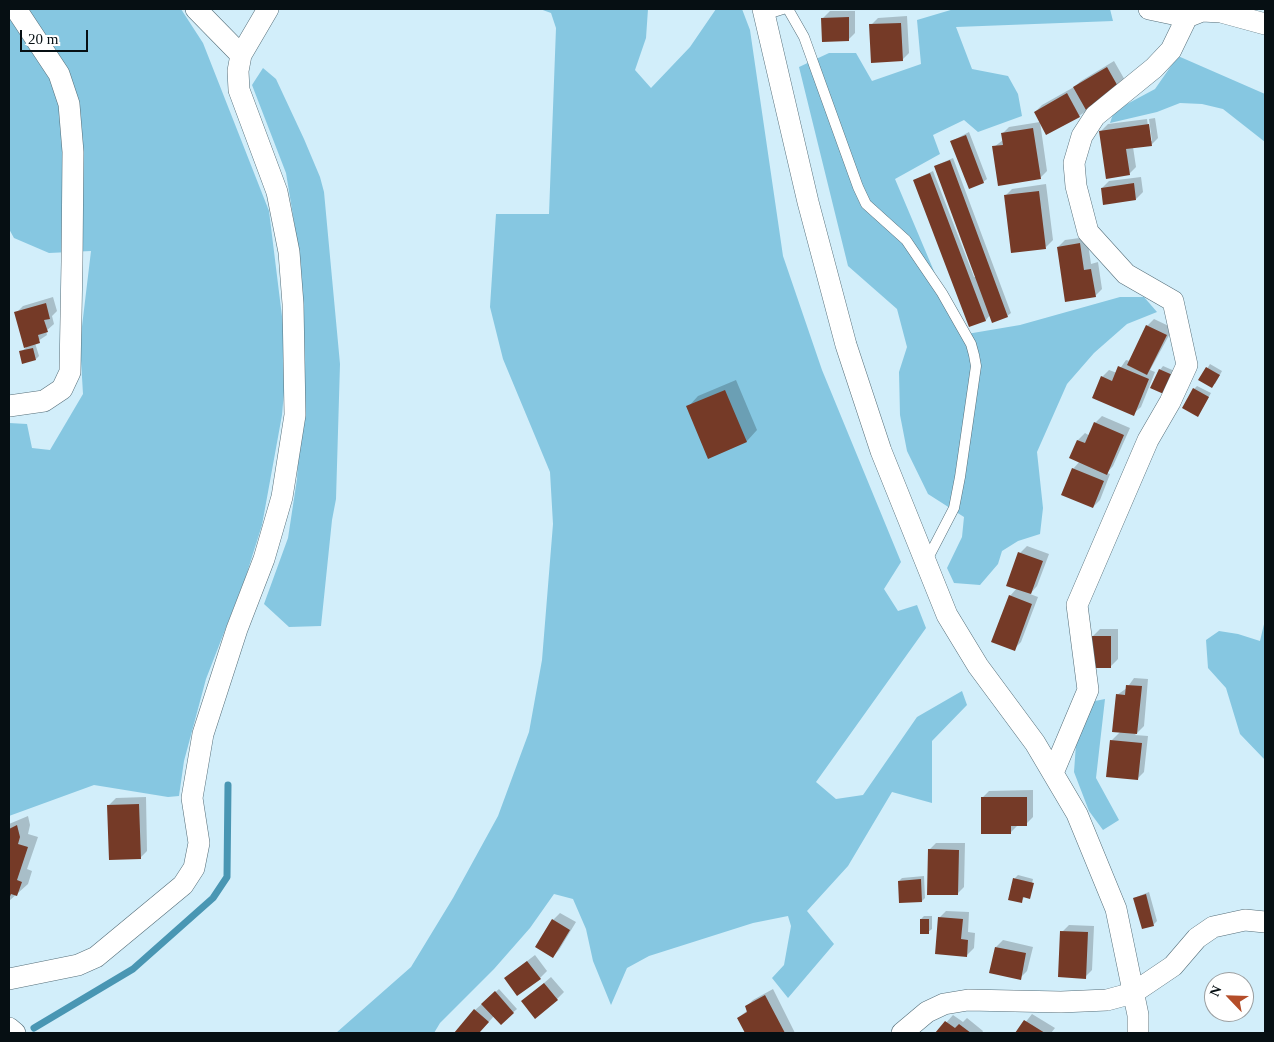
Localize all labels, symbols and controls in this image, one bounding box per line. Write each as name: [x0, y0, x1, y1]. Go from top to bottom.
scale bar: [22, 20, 90, 52]
text: 20 m: [28, 31, 58, 47]
north arrow: [1204, 972, 1254, 1022]
text: N: [1207, 983, 1225, 999]

